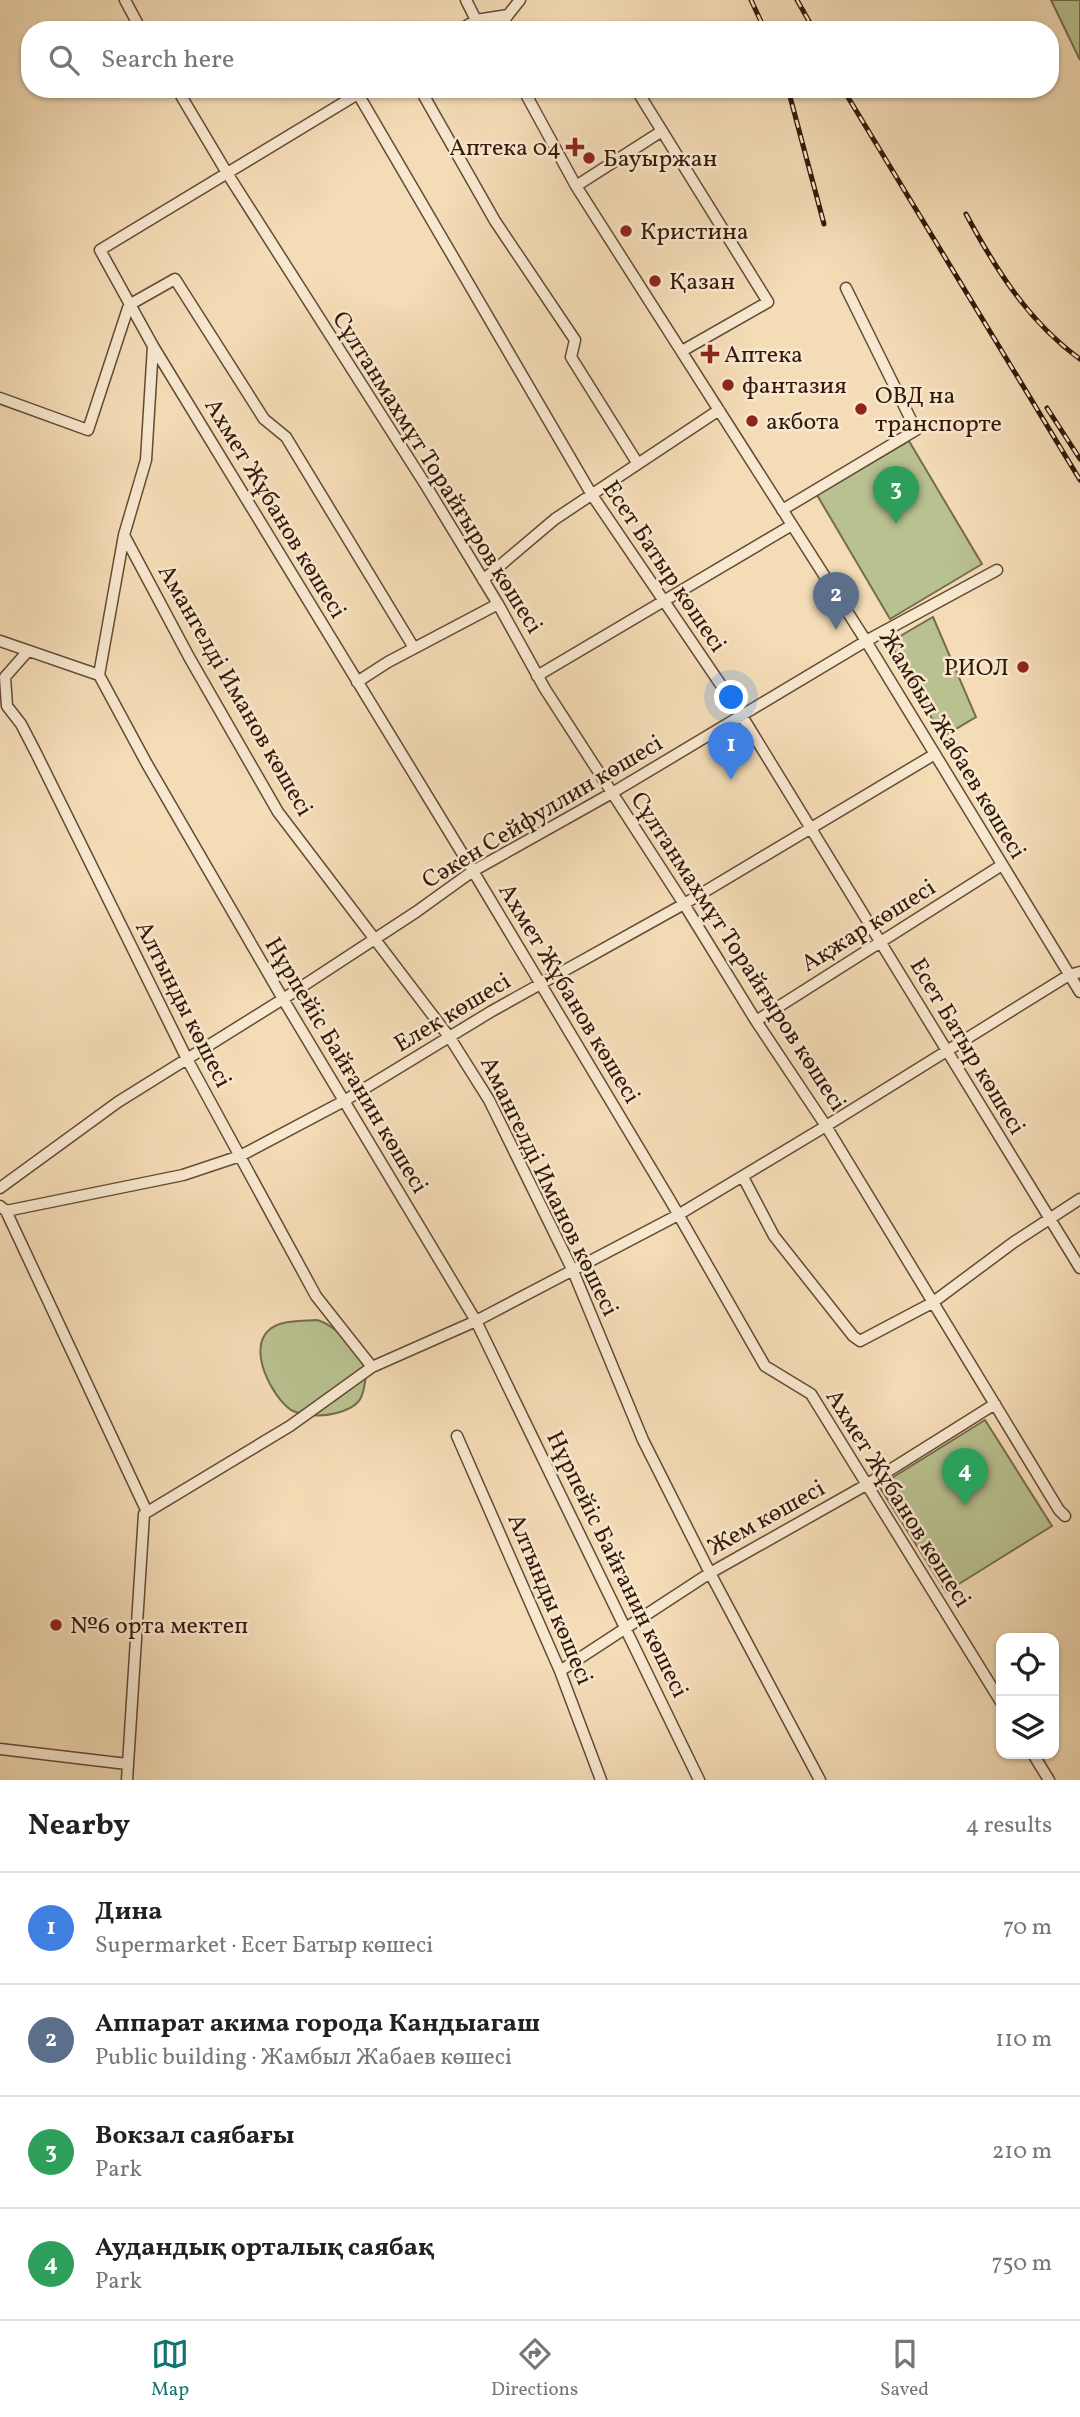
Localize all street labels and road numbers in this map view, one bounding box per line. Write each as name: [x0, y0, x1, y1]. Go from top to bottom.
street label: Сұлтанмахмұт Торайғыров көшесі: [323, 305, 550, 641]
street label: Ахмет Жұбанов көшесі: [195, 392, 354, 626]
street label: Есет Батыр көшесі: [593, 474, 734, 660]
street label: Амангелді Иманов көшесі: [148, 559, 320, 823]
street label: Жамбыл Жабаев көшесі: [869, 624, 1033, 866]
street label: Сәкен Сейфуллин көшесі: [416, 727, 670, 898]
street label: Сұлтанмахмұт Торайғыров көшесі: [621, 786, 854, 1118]
street label: Ақжар көшесі: [795, 872, 943, 982]
street label: Ахмет Жұбанов көшесі: [489, 877, 648, 1111]
street label: Алтынды көшесі: [125, 916, 239, 1094]
street label: Нұрпейіс Байғанин көшесі: [255, 932, 435, 1201]
street label: Есет Батыр көшесі: [900, 952, 1033, 1142]
street label: Елек көшесі: [388, 965, 518, 1062]
street label: Амангелді Иманов көшесі: [470, 1051, 626, 1323]
street label: Ахмет Жұбанов көшесі: [816, 1383, 978, 1615]
street label: Нұрпейіс Байғанин көшесі: [537, 1426, 696, 1704]
street label: Жем көшесі: [702, 1472, 832, 1565]
street label: Алтынды көшесі: [498, 1509, 601, 1691]

